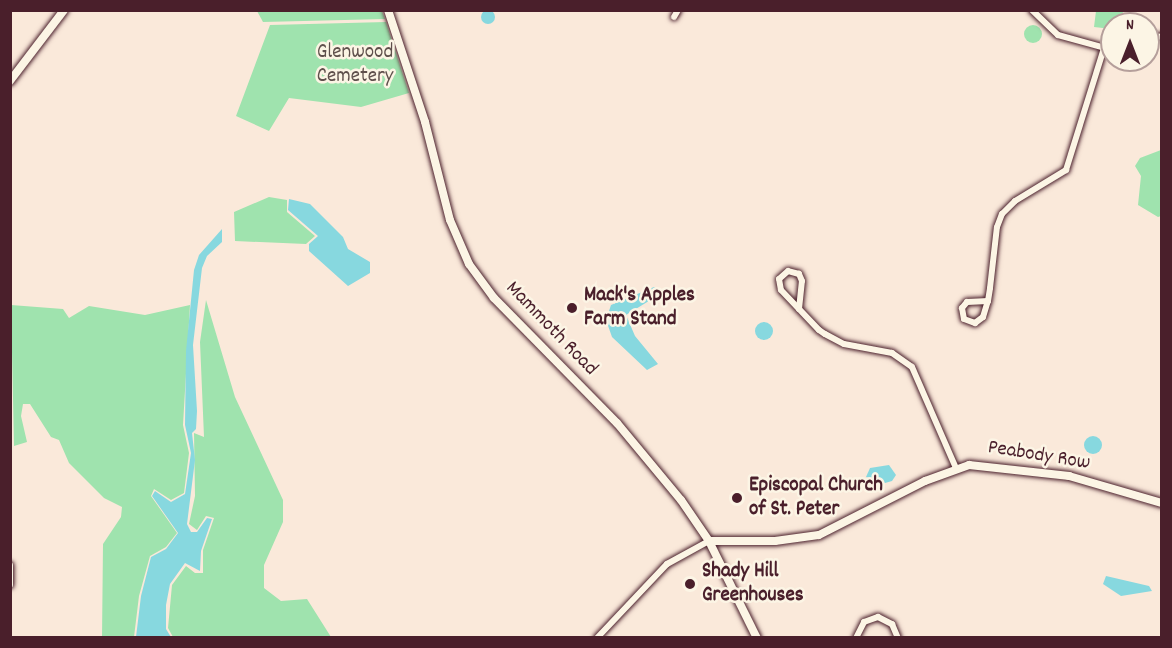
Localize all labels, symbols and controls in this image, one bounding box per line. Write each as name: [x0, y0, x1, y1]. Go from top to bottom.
north arrow: [1100, 12, 1160, 72]
text: N: [1126, 14, 1134, 37]
park label: Glenwood Cemetery: [317, 40, 393, 90]
street label: Mammoth Road: [500, 276, 602, 382]
place label: Mack's Apples Farm Stand: [584, 283, 695, 333]
marker: Mack's Apples Farm Stand: [565, 301, 579, 315]
street label: Peabody Row: [986, 435, 1092, 477]
place label: Episcopal Church of St. Peter: [749, 473, 883, 523]
marker: Episcopal Church of St. Peter: [730, 491, 744, 505]
place label: Shady Hill Greenhouses: [702, 559, 804, 609]
marker: Shady Hill Greenhouses: [683, 577, 697, 591]

